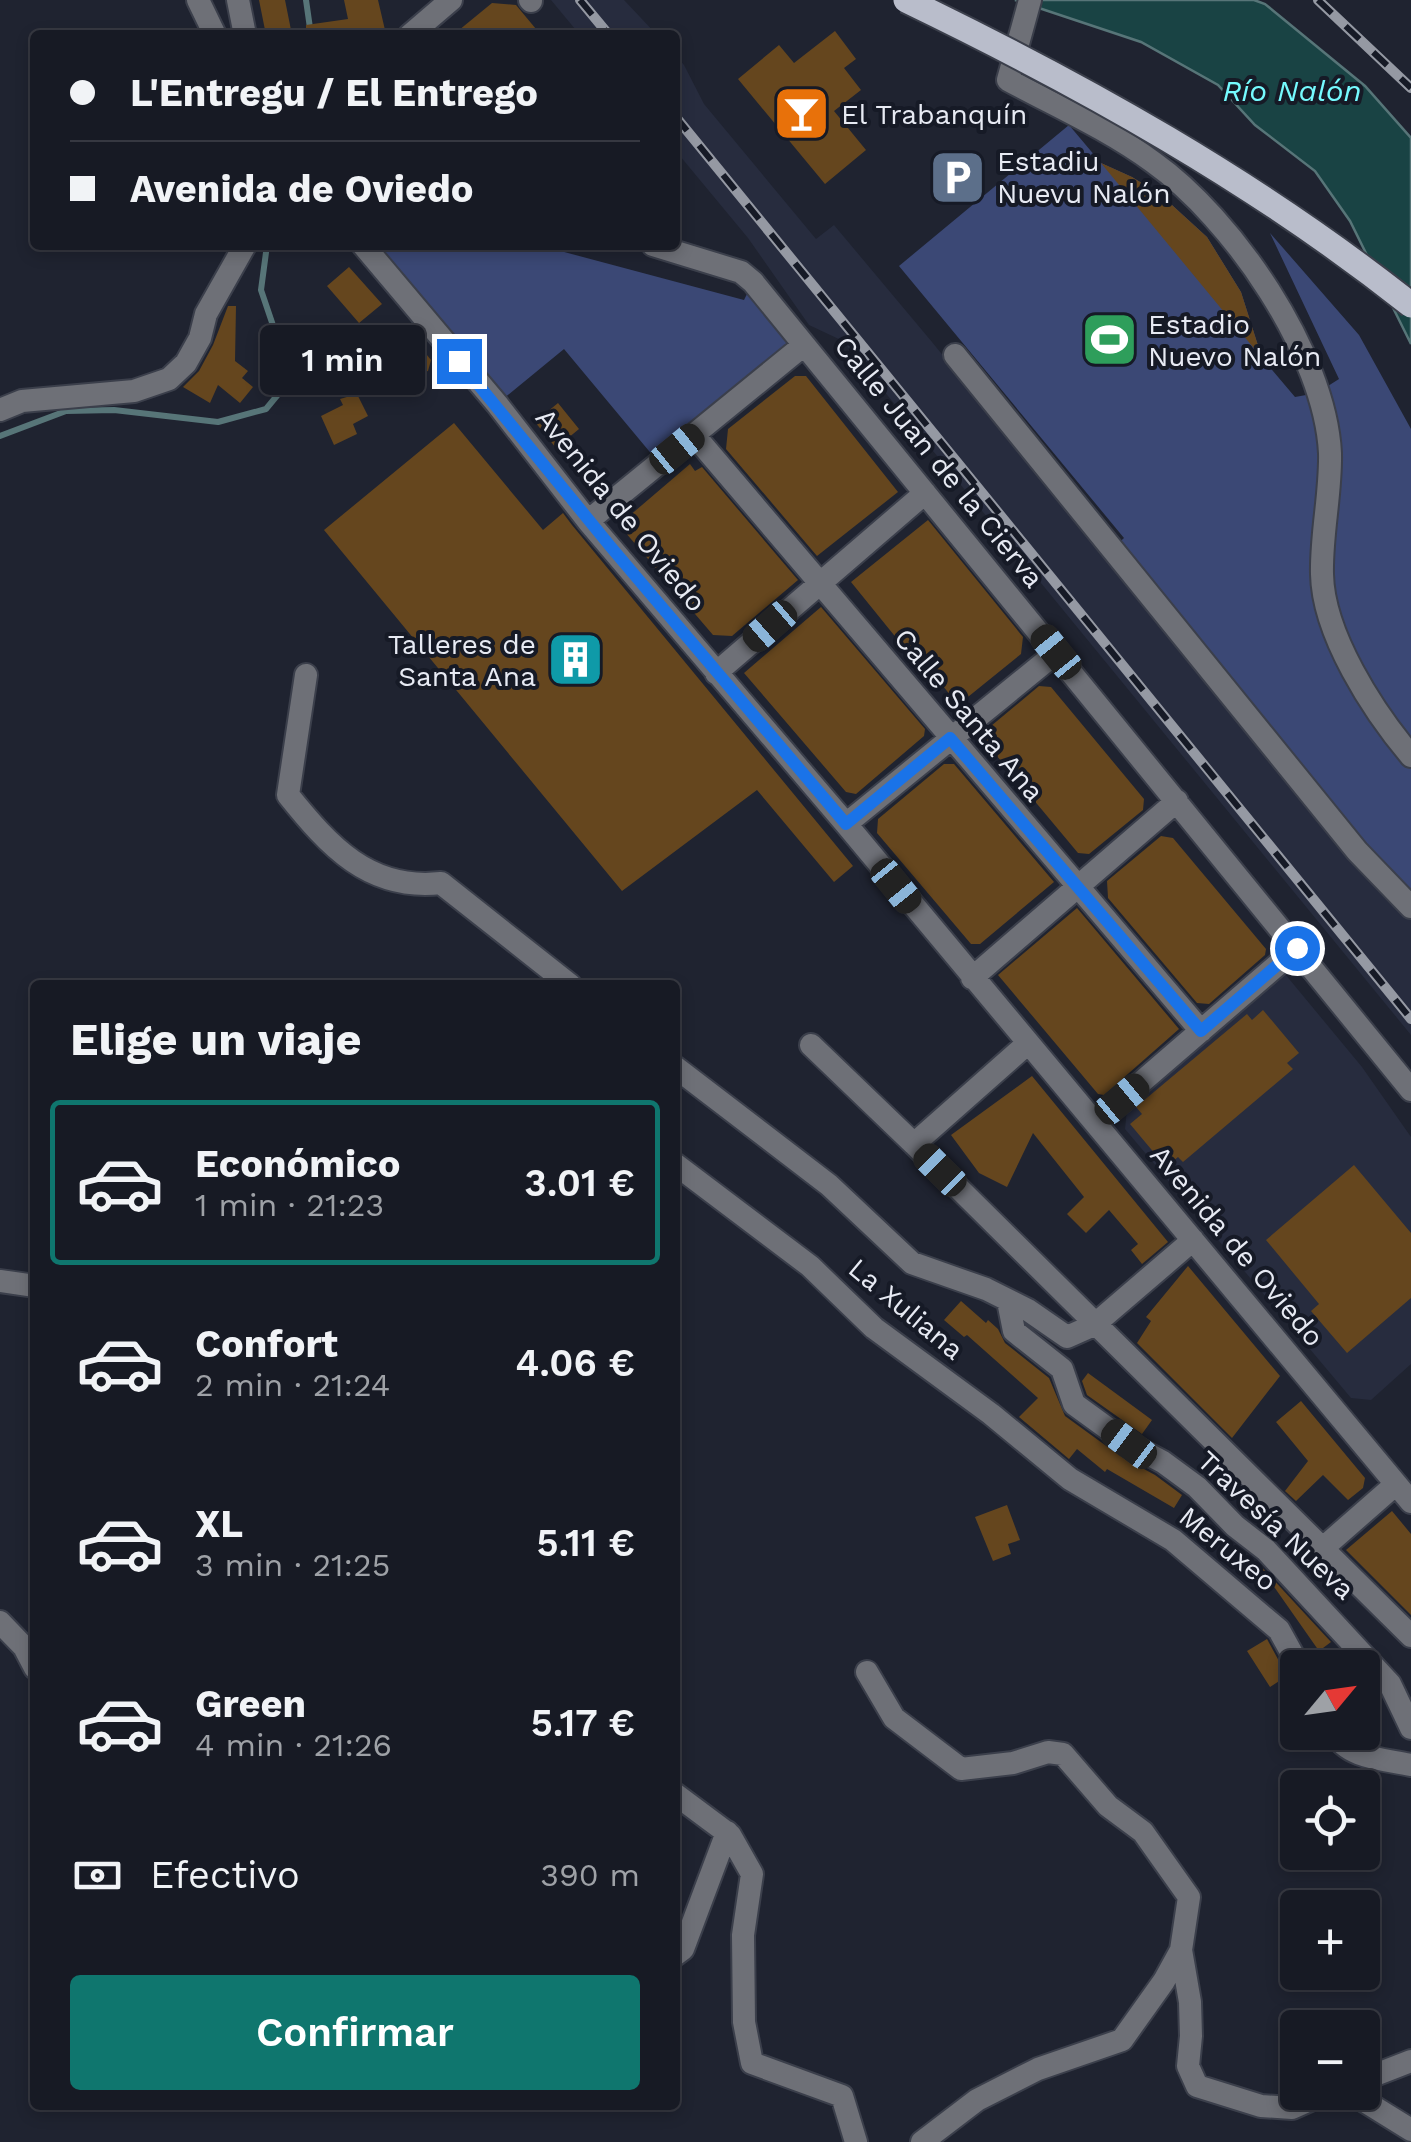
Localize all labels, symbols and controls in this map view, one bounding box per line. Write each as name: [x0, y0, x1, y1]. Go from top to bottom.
text: L'Entregu / El Entrego: [130, 71, 538, 115]
water label: Río Nalón: [1222, 73, 1362, 108]
bar icon: El Trabanquín: [772, 84, 832, 144]
place label: El Trabanquín: [841, 98, 1027, 131]
place label: Estadiu Nuevu Nalón: [997, 145, 1171, 210]
parking icon: Estadiu Nuevu Nalón: [928, 147, 988, 207]
text: Avenida de Oviedo: [130, 167, 473, 211]
place label: Estadio Nuevo Nalón: [1148, 308, 1321, 373]
sports icon: Estadio Nuevo Nalón: [1079, 310, 1139, 370]
callout: 1 min: [259, 326, 424, 396]
street label: Calle Juan de la Cierva: [827, 330, 1051, 594]
route end: [437, 339, 482, 384]
text: 1 min: [301, 341, 384, 379]
street label: Avenida de Oviedo: [529, 402, 713, 618]
car: [644, 418, 710, 480]
car: [738, 595, 802, 657]
car: [1025, 619, 1087, 685]
street label: Calle Santa Ana: [887, 622, 1051, 808]
place label: Talleres de Santa Ana: [388, 628, 536, 693]
building icon: Talleres de Santa Ana: [545, 630, 605, 690]
car: [865, 853, 927, 919]
route start: [1275, 926, 1320, 971]
text: Elige un viaje: [70, 1013, 362, 1066]
car: [1089, 1068, 1155, 1130]
icon: car: [75, 1138, 165, 1228]
car: [908, 1138, 972, 1202]
street label: Avenida de Oviedo: [1143, 1139, 1331, 1353]
text: Económico: [195, 1142, 400, 1186]
text: 3.01 €: [524, 1161, 635, 1205]
text: 1 min · 21:23: [195, 1186, 384, 1224]
street label: La Xuliana: [842, 1251, 970, 1367]
icon: car: [75, 1318, 165, 1408]
text: Confort: [195, 1322, 338, 1366]
text: 4.06 €: [515, 1341, 635, 1385]
text: 2 min · 21:24: [195, 1366, 390, 1404]
car: [1096, 1414, 1162, 1474]
street label: Travesía Nueva: [1191, 1444, 1361, 1606]
icon: car: [75, 1498, 165, 1588]
street label: Meruxeo: [1173, 1500, 1283, 1598]
text: XL: [195, 1502, 243, 1546]
text: 5.11 €: [536, 1521, 635, 1565]
text: 3 min · 21:25: [195, 1546, 390, 1584]
north arrow: [1280, 1650, 1380, 1750]
map controls: [1280, 1650, 1380, 2110]
icon: car: [75, 1678, 165, 1768]
text: Green: [195, 1682, 306, 1726]
text: 5.17 €: [531, 1701, 635, 1745]
text: 4 min · 21:26: [195, 1726, 392, 1764]
button: locate: [1280, 1770, 1380, 1870]
icon: cash: [70, 1848, 125, 1903]
text: Efectivo: [150, 1853, 300, 1897]
text: 390 m: [540, 1856, 640, 1894]
button: +: [1280, 1890, 1380, 1990]
button: Confirmar: [70, 1975, 640, 2090]
button: −: [1280, 2010, 1380, 2110]

